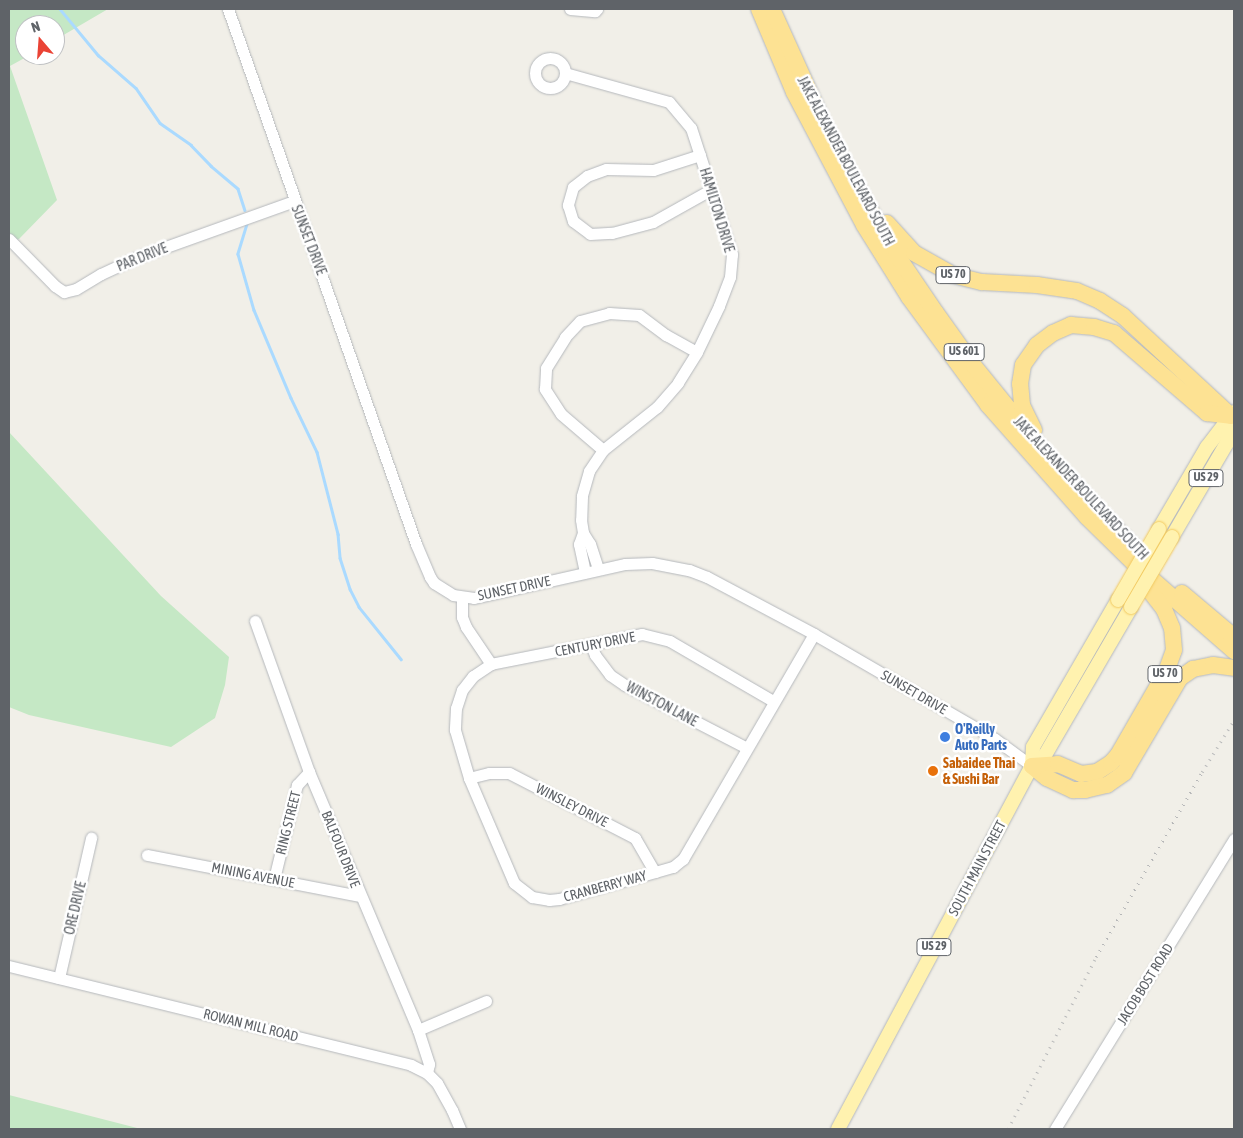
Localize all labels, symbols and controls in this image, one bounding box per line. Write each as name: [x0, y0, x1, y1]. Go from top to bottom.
north arrow: [15, 15, 65, 65]
text: N: [29, 18, 42, 36]
street label: JAKE ALEXANDER BOULEVARD SOUTH: [794, 73, 898, 249]
street label: HAMILTON DRIVE: [696, 166, 738, 254]
street label: SUNSET DRIVE: [288, 203, 330, 277]
street label: PAR DRIVE: [114, 239, 170, 275]
road number: US 70: [934, 266, 972, 284]
road number: US 601: [943, 342, 985, 362]
street label: JAKE ALEXANDER BOULEVARD SOUTH: [1010, 413, 1152, 563]
road number: US 29: [1187, 468, 1225, 488]
street label: SUNSET DRIVE: [476, 572, 552, 604]
street label: CENTURY DRIVE: [554, 628, 636, 660]
road number: US 70: [1146, 664, 1184, 684]
street label: SUNSET DRIVE: [878, 666, 950, 718]
street label: WINSTON LANE: [623, 678, 701, 730]
place label: O'Reilly Auto Parts: [955, 721, 1007, 754]
marker: O'Reilly Auto Parts: [939, 731, 951, 743]
place label: Sabaidee Thai & Sushi Bar: [943, 755, 1015, 788]
marker: Sabaidee Thai & Sushi Bar: [927, 765, 939, 777]
street label: WINSLEY DRIVE: [533, 780, 611, 830]
street label: RING STREET: [272, 789, 304, 857]
street label: BALFOUR DRIVE: [318, 808, 364, 890]
street label: SOUTH MAIN STREET: [945, 817, 1009, 919]
street label: MINING AVENUE: [210, 859, 296, 891]
street label: CRANBERRY WAY: [562, 867, 648, 905]
street label: ORE DRIVE: [61, 880, 89, 936]
road number: US 29: [915, 938, 953, 956]
street label: JACOB BOST ROAD: [1113, 940, 1177, 1028]
street label: ROWAN MILL ROAD: [202, 1005, 300, 1045]

